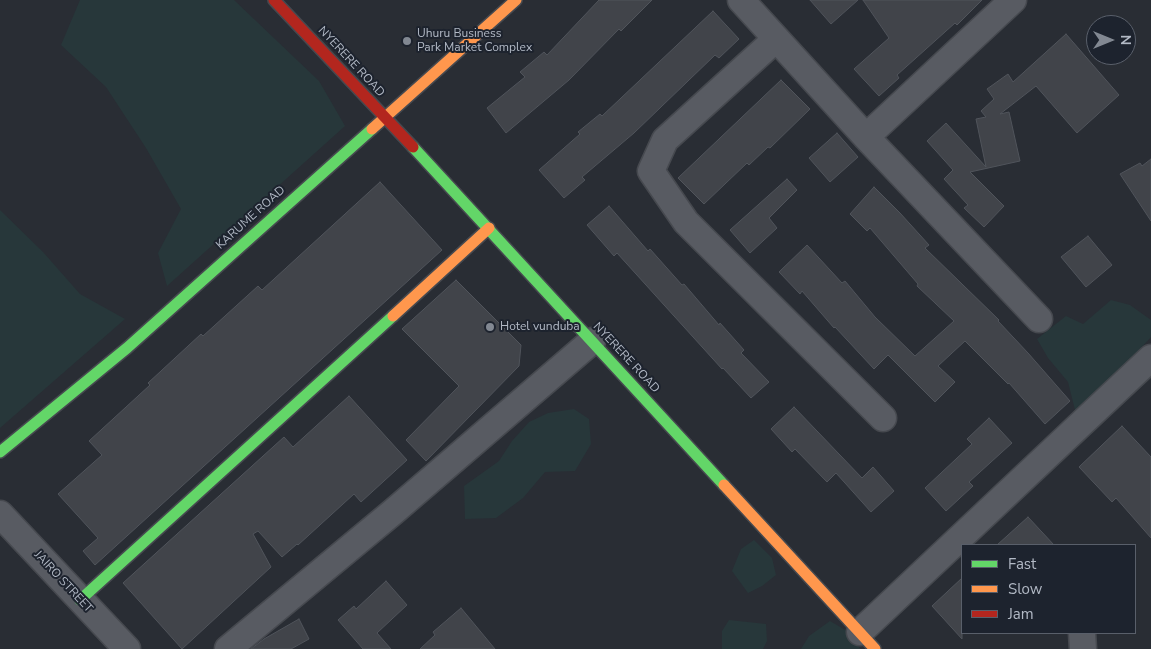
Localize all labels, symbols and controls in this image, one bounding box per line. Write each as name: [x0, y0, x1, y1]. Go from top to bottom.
north arrow: [1086, 15, 1136, 65]
street label: NYERERE ROAD: [315, 24, 387, 100]
place label: Uhuru Business Park Market Complex: [417, 27, 532, 55]
marker: Uhuru Business Park Market Complex: [401, 35, 413, 47]
text: N: [1116, 35, 1135, 45]
street label: KARUME ROAD: [214, 183, 288, 253]
place label: Hotel vunduba: [500, 320, 580, 334]
street label: NYERERE ROAD: [590, 320, 662, 396]
marker: Hotel vunduba: [484, 321, 496, 333]
legend: [961, 544, 1136, 634]
street label: JAIRO STREET: [31, 548, 95, 616]
text: Fast: [1008, 554, 1036, 574]
text: Slow: [1008, 579, 1042, 599]
text: Jam: [1008, 604, 1034, 624]

